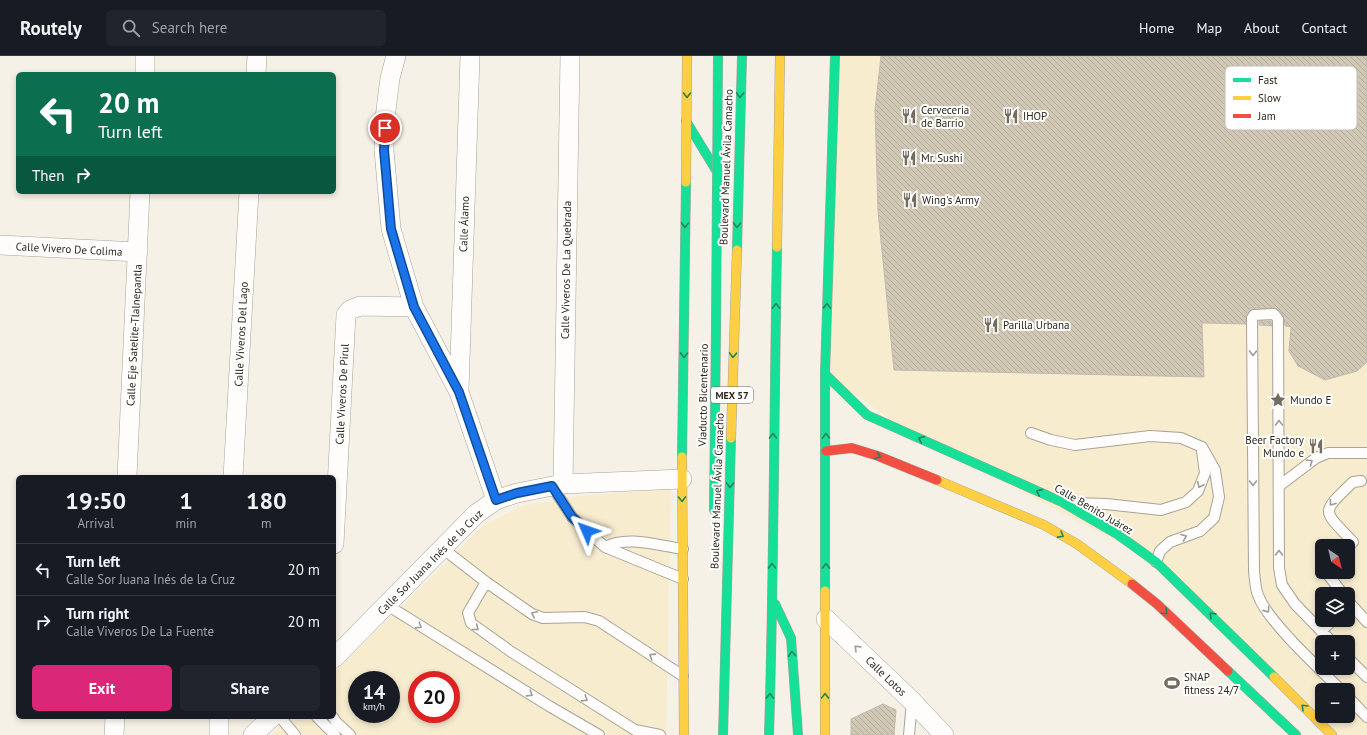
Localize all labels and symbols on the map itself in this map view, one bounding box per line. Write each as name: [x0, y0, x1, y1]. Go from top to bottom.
legend: [1225, 66, 1357, 130]
text: Fast: [1258, 73, 1278, 87]
street label: Boulevard Manuel Ávila Camacho: [716, 89, 736, 245]
text: Slow: [1258, 91, 1281, 105]
one-way arrow: [683, 92, 691, 98]
one-way arrow: [736, 92, 745, 98]
place label: Cerveceria de Barrio: [921, 103, 969, 130]
restaurant icon: Cerveceria de Barrio: [900, 107, 918, 125]
restaurant icon: IHOP: [1002, 107, 1020, 125]
place label: IHOP: [1023, 109, 1047, 123]
text: Jam: [1257, 109, 1276, 123]
pin: [368, 111, 402, 145]
restaurant icon: Mr. Sushi: [900, 149, 918, 167]
place label: Mr. Sushi: [921, 151, 963, 165]
restaurant icon: Wing's Army: [901, 191, 919, 209]
place label: Wing's Army: [922, 193, 980, 207]
street label: Calle Álamo: [456, 196, 472, 252]
street label: Calle Viveros De La Quebrada: [558, 201, 574, 339]
one-way arrow: [681, 222, 689, 228]
one-way arrow: [733, 222, 741, 228]
street label: Calle Vivero De Colima: [15, 239, 123, 259]
street label: Calle Eje Satelite-Tlalnepantla: [123, 264, 145, 406]
street label: Calle Viveros Del Lago: [231, 281, 251, 387]
one-way arrow: [771, 303, 780, 309]
one-way arrow: [823, 303, 831, 309]
restaurant icon: Parilla Urbana: [982, 316, 1000, 334]
place label: Parilla Urbana: [1003, 318, 1070, 332]
street label: Calle Viveros De Pirul: [332, 342, 352, 445]
street label: Viaducto Bicentenario: [695, 343, 711, 448]
one-way arrow: [1249, 350, 1257, 356]
one-way arrow: [680, 352, 688, 358]
one-way arrow: [729, 352, 737, 358]
road number: MEX 57: [711, 387, 753, 403]
place icon: Mundo E: [1269, 391, 1287, 409]
place label: Mundo E: [1290, 393, 1331, 407]
street label: Boulevard Manuel Ávila Camacho: [707, 413, 727, 569]
one-way arrow: [1275, 420, 1283, 426]
one-way arrow: [769, 433, 778, 439]
one-way arrow: [822, 433, 830, 439]
place label: Beer Factory Mundo e: [1245, 433, 1305, 460]
one-way arrow: [917, 435, 924, 443]
restaurant icon: Beer Factory Mundo e: [1307, 437, 1325, 455]
one-way arrow: [874, 451, 881, 460]
one-way arrow: [1306, 460, 1313, 467]
one-way arrow: [1197, 480, 1205, 488]
one-way arrow: [1249, 480, 1257, 486]
street label: Calle Benito Juárez: [1052, 481, 1136, 537]
one-way arrow: [725, 482, 734, 488]
one-way arrow: [1036, 489, 1043, 497]
one-way arrow: [678, 496, 686, 502]
one-way arrow: [1330, 499, 1337, 506]
street label: Calle Sor Juana Inés de la Cruz: [374, 506, 486, 618]
position arrow: [566, 510, 608, 552]
one-way arrow: [1057, 530, 1064, 537]
one-way arrow: [1180, 533, 1187, 541]
north arrow: [1315, 539, 1355, 579]
one-way arrow: [1275, 550, 1283, 556]
one-way arrow: [768, 563, 777, 569]
one-way arrow: [822, 563, 830, 569]
one-way arrow: [1262, 606, 1269, 613]
one-way arrow: [1161, 607, 1168, 614]
one-way arrow: [531, 611, 538, 619]
one-way arrow: [1209, 613, 1217, 620]
one-way arrow: [415, 621, 422, 628]
one-way arrow: [471, 623, 479, 630]
one-way arrow: [854, 645, 862, 653]
one-way arrow: [788, 651, 797, 657]
one-way arrow: [649, 653, 656, 661]
street label: Calle Lotos: [863, 653, 910, 699]
place label: SNAP fitness 24/7: [1184, 670, 1239, 697]
speed limit sign: 20: [408, 671, 460, 723]
sports icon: SNAP fitness 24/7: [1163, 674, 1181, 692]
one-way arrow: [526, 689, 533, 697]
one-way arrow: [766, 693, 774, 699]
one-way arrow: [821, 693, 829, 699]
one-way arrow: [581, 694, 588, 701]
one-way arrow: [1301, 704, 1309, 712]

